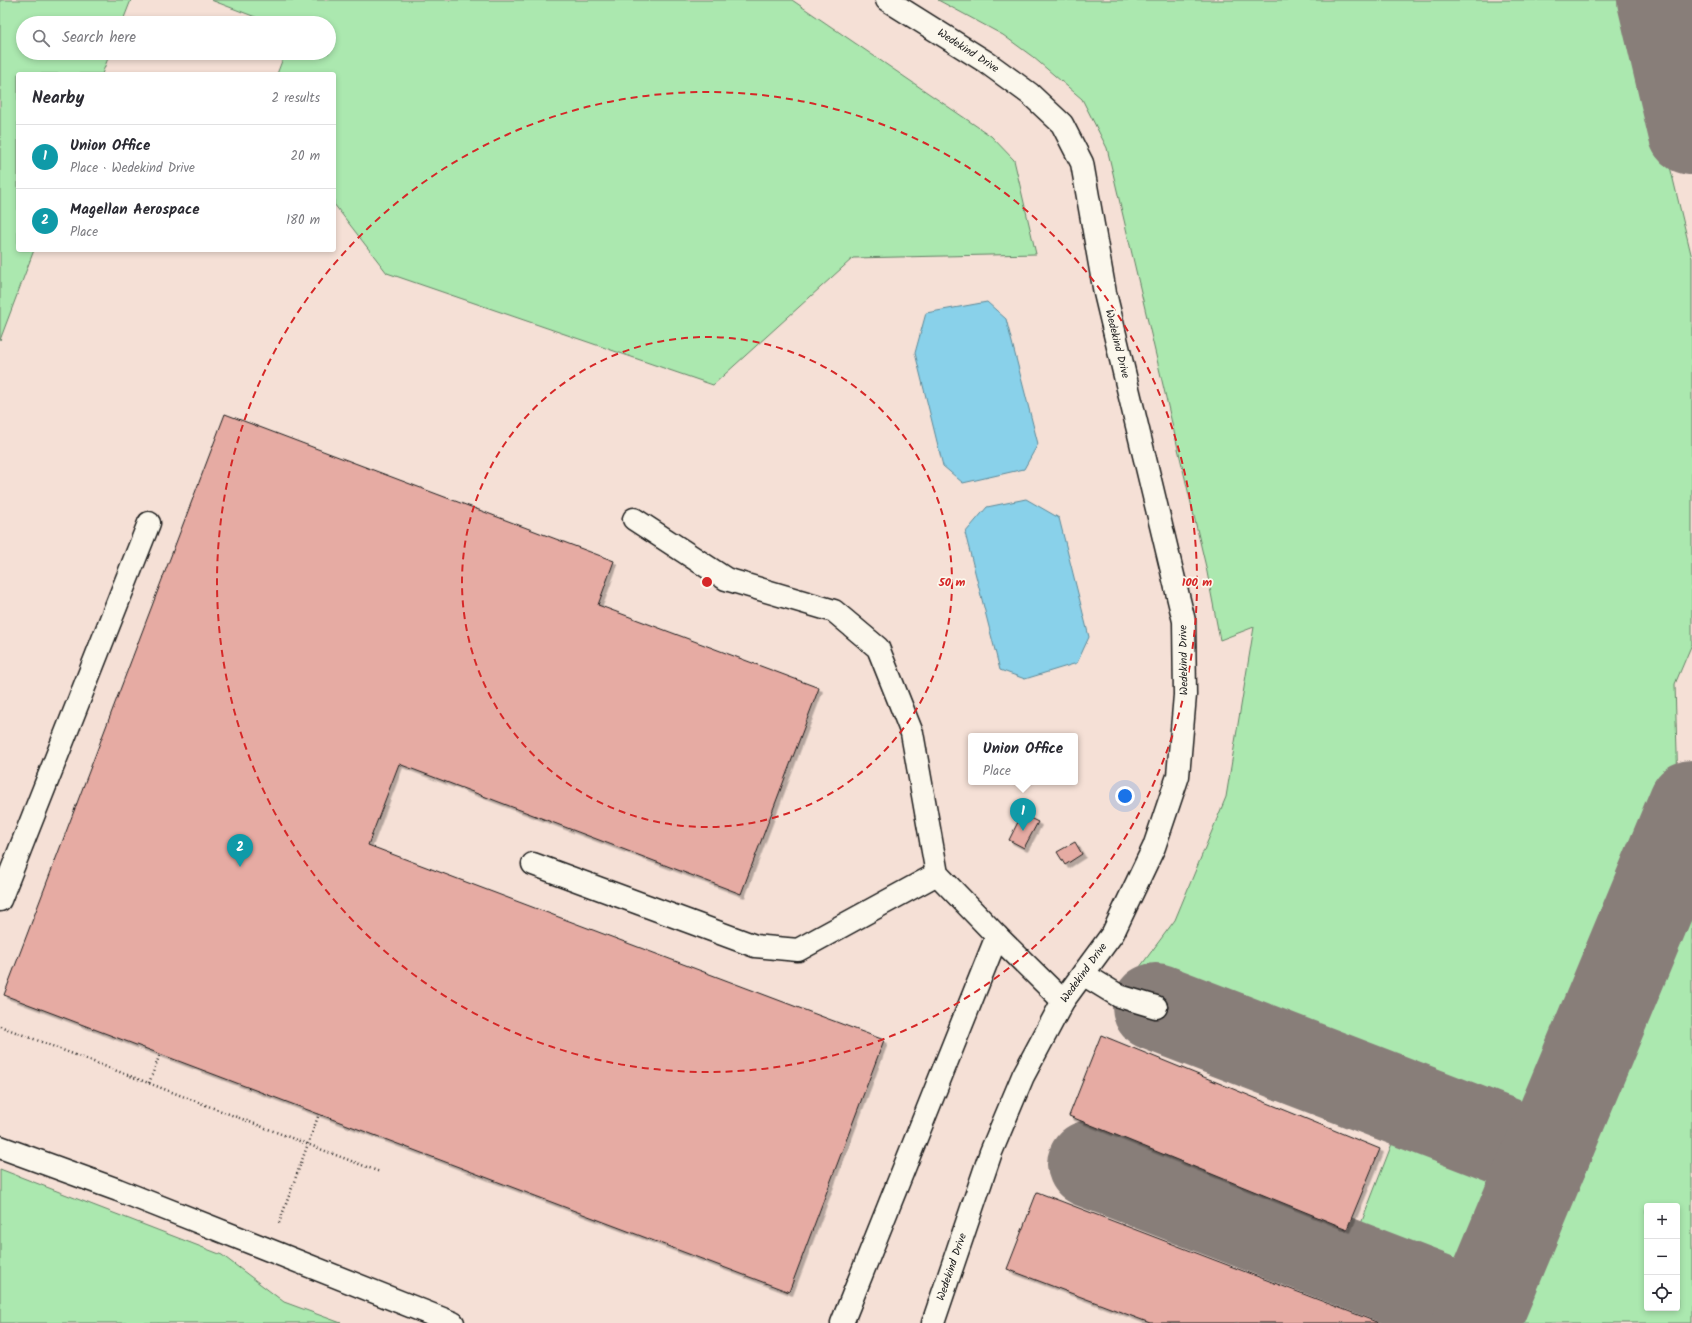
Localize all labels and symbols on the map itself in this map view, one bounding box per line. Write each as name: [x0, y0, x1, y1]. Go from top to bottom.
street label: Wedekind Drive: [934, 24, 1002, 78]
street label: Wedekind Drive: [1100, 308, 1134, 380]
text: 50 m: [938, 573, 966, 592]
text: 100 m: [1182, 573, 1212, 592]
centre of rings: [700, 575, 714, 589]
street label: Wedekind Drive: [1174, 625, 1194, 695]
your location: [1115, 786, 1135, 806]
pin: 1: [1010, 798, 1036, 831]
pin: 2: [227, 834, 253, 867]
street label: Wedekind Drive: [1056, 939, 1112, 1007]
street label: Wedekind Drive: [932, 1231, 972, 1303]

